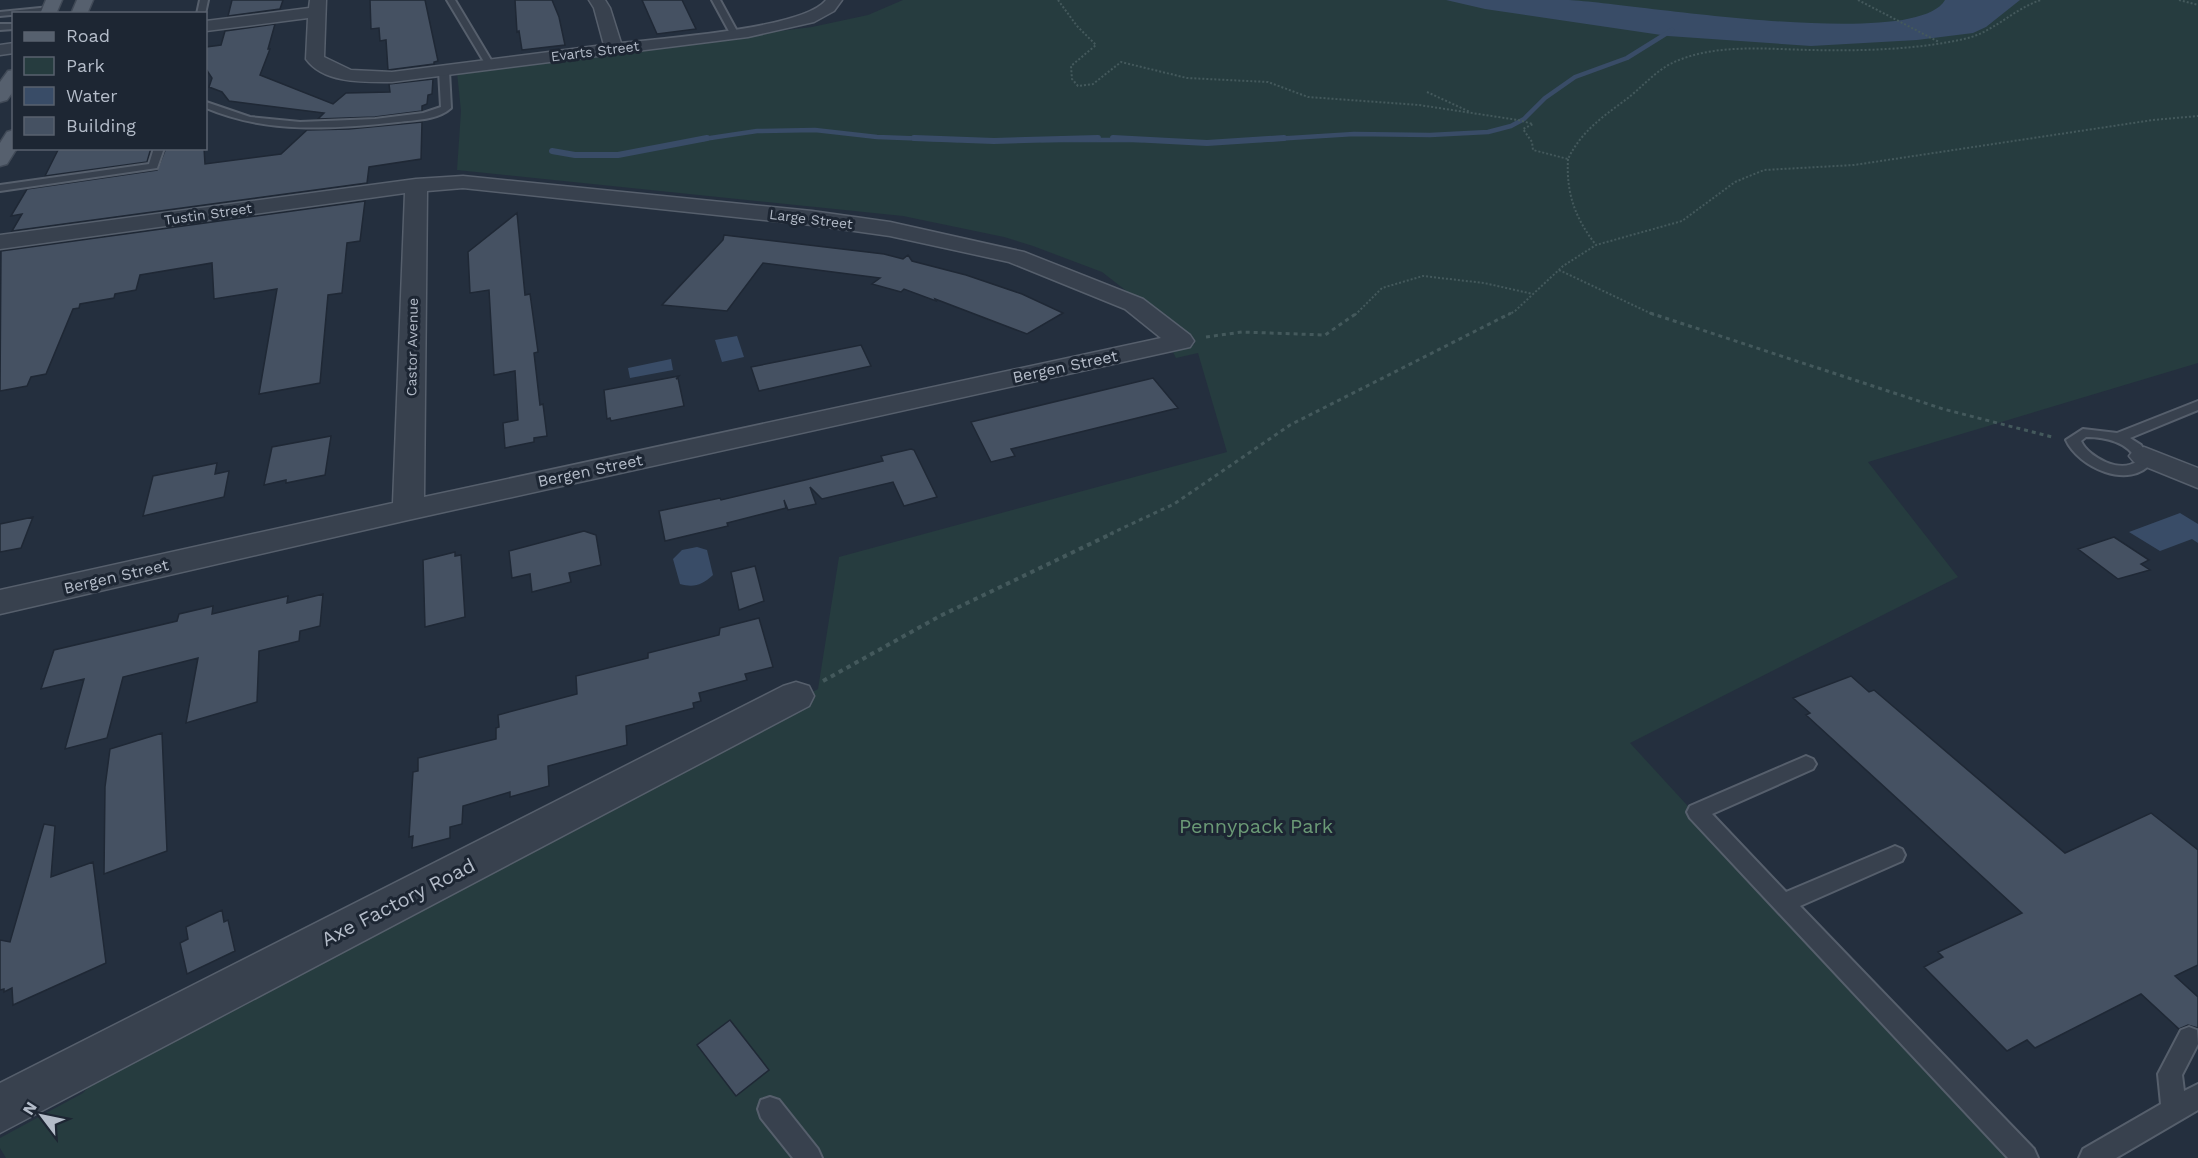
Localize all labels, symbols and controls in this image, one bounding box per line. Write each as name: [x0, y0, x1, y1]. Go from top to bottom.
legend: [12, 12, 207, 150]
text: Road: [66, 25, 110, 46]
street label: Evarts Street: [550, 38, 640, 64]
text: Park: [66, 55, 105, 76]
text: Water: [66, 85, 118, 106]
text: Building: [66, 115, 136, 136]
street label: Tustin Street: [163, 200, 253, 228]
street label: Large Street: [768, 206, 854, 232]
street label: Castor Avenue: [403, 298, 421, 396]
street label: Bergen Street: [1011, 346, 1120, 387]
street label: Bergen Street: [536, 450, 645, 491]
street label: Bergen Street: [62, 555, 171, 598]
park label: Pennypack Park: [1179, 814, 1333, 838]
street label: Axe Factory Road: [317, 853, 479, 951]
north arrow: [12, 1086, 72, 1146]
text: N: [19, 1098, 41, 1118]

